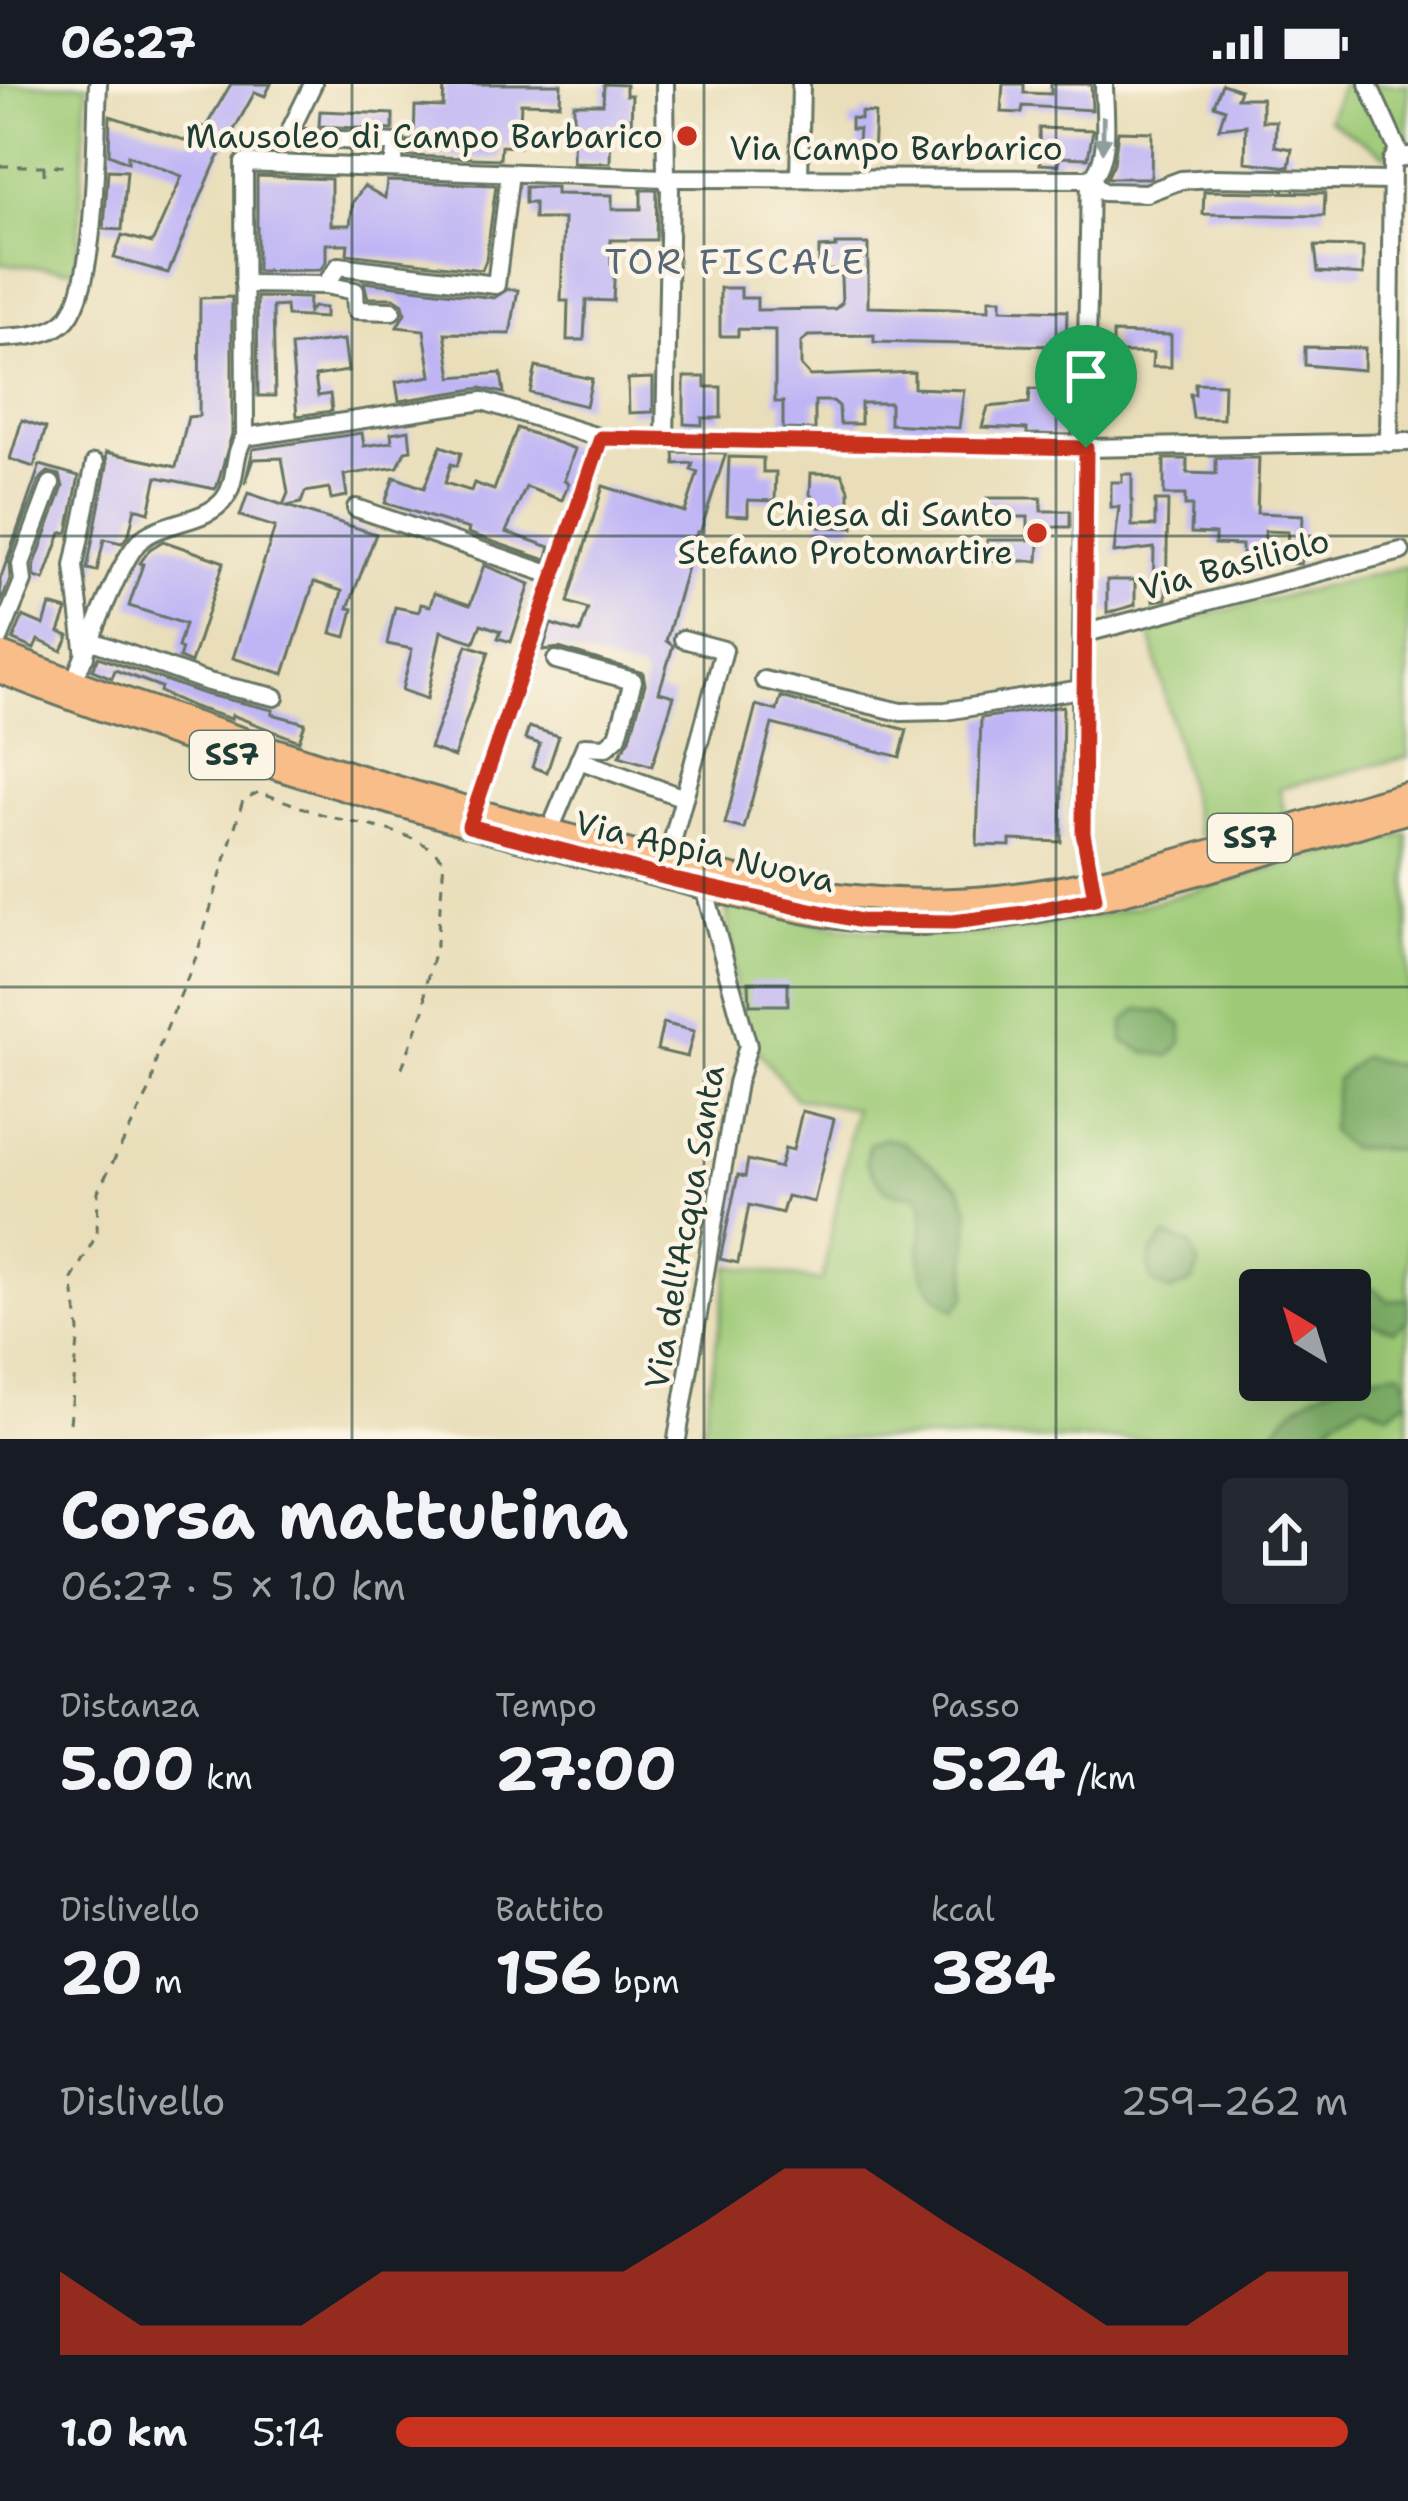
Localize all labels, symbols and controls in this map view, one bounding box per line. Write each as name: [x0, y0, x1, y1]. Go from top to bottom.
text: 06:27: [60, 12, 196, 72]
place label: Mausoleo di Campo Barbarico: [186, 114, 663, 159]
one-way arrow: [1094, 116, 1113, 154]
marker: Mausoleo di Campo Barbarico: [674, 123, 700, 149]
street label: Via Campo Barbarico: [729, 126, 1063, 171]
district label: TOR FISCALE: [605, 237, 867, 286]
pin: [1035, 325, 1137, 448]
icon: arrive: [1053, 343, 1119, 409]
place label: Chiesa di Santo Stefano Protomartire: [678, 492, 1013, 575]
street label: Via Basiliolo: [1134, 518, 1334, 611]
marker: Chiesa di Santo Stefano Protomartire: [1024, 520, 1050, 546]
road number: SS7: [190, 731, 274, 779]
street label: Via Appia Nuova: [571, 800, 839, 903]
road number: SS7: [1208, 814, 1292, 862]
street label: Via dell'Acqua Santa: [634, 1062, 735, 1393]
north arrow: [1239, 1269, 1371, 1401]
map controls: [1239, 1269, 1371, 1401]
text: Corsa mattutina: [60, 1471, 628, 1559]
button: share: [1222, 1478, 1348, 1604]
text: 06:27 · 5 × 1.0 km: [60, 1560, 406, 1612]
text: Distanza: [60, 1683, 200, 1728]
text: Tempo: [495, 1683, 597, 1728]
text: Passo: [931, 1683, 1020, 1728]
text: 5.00: [60, 1728, 195, 1808]
text: 27:00: [495, 1728, 677, 1808]
text: 5:24: [931, 1728, 1066, 1808]
text: km: [195, 1755, 253, 1800]
text: /km: [1066, 1755, 1136, 1800]
text: Dislivello: [60, 1887, 200, 1932]
text: Battito: [495, 1887, 604, 1932]
text: kcal: [931, 1887, 995, 1932]
text: 20: [60, 1932, 143, 2012]
text: 156: [495, 1932, 602, 2012]
text: 384: [931, 1932, 1056, 2012]
text: m: [143, 1959, 183, 2004]
text: bpm: [602, 1959, 680, 2004]
text: Dislivello: [60, 2075, 225, 2127]
text: 259–262 m: [1120, 2075, 1348, 2127]
text: 1.0 km: [60, 2406, 187, 2458]
text: 5:14: [252, 2406, 324, 2458]

